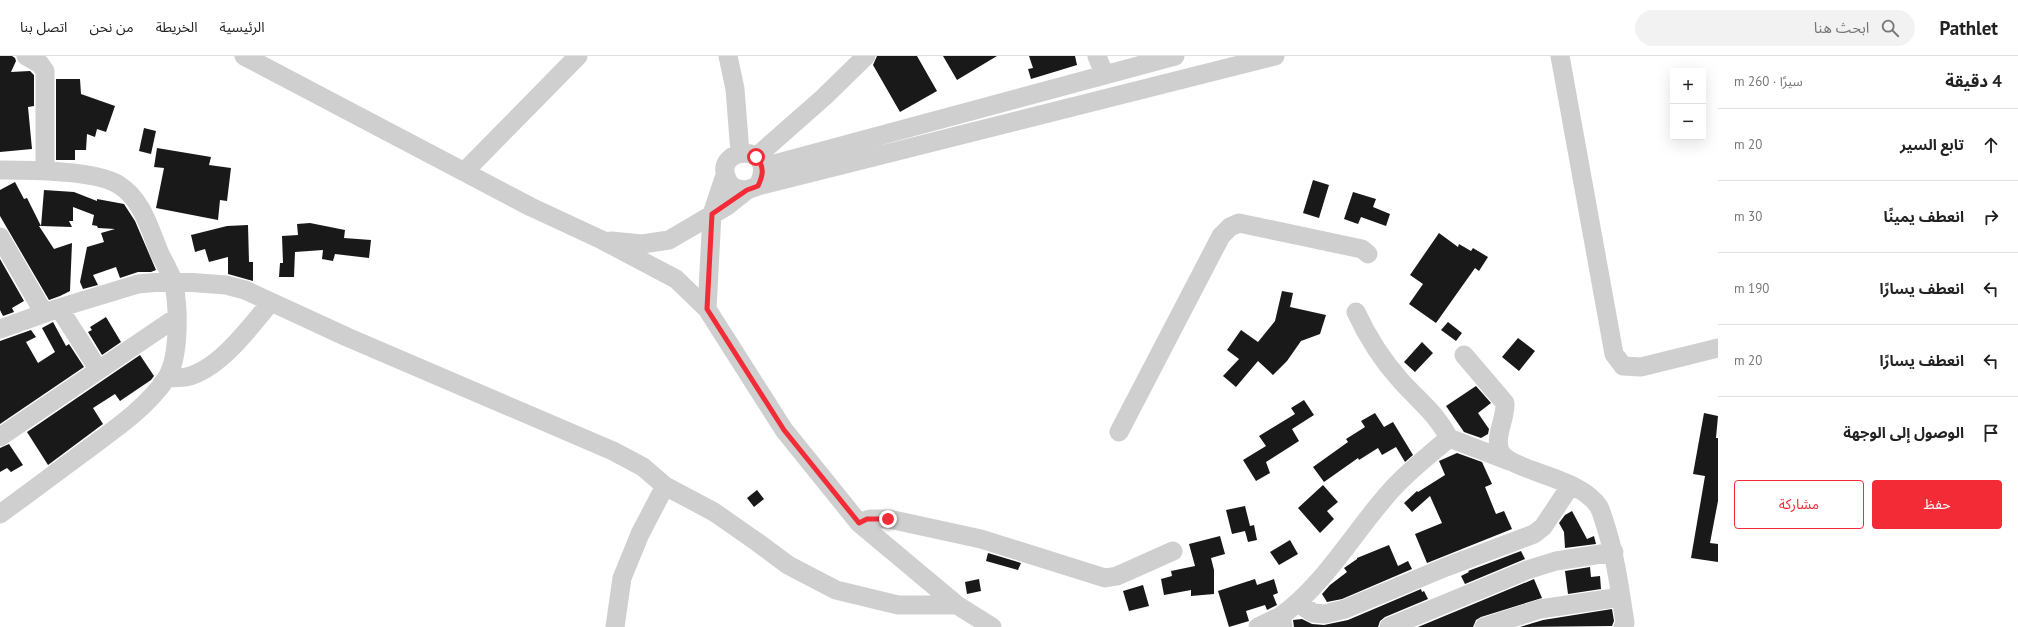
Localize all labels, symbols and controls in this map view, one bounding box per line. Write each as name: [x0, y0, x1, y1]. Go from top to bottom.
search box: [1635, 10, 1915, 46]
text: Pathlet: [1939, 16, 1998, 40]
icon: search: [1879, 17, 1901, 39]
text: اتصل بنا: [20, 18, 67, 36]
text: من نحن: [89, 18, 134, 36]
text: الخريطة: [156, 18, 198, 36]
text: الرئيسية: [220, 18, 265, 36]
text: ابحث هنا: [1814, 18, 1869, 37]
map controls: [1670, 68, 1706, 140]
button: +: [1670, 68, 1706, 104]
text: 4 دقيقة: [1945, 70, 2002, 92]
text: سيرًا · 260 m: [1734, 73, 1803, 90]
button: −: [1670, 104, 1706, 140]
icon: ahead: [1980, 134, 2002, 156]
text: تابع السير: [1900, 135, 1964, 154]
text: 20 m: [1734, 136, 1762, 153]
route start: [747, 148, 765, 166]
icon: right: [1980, 206, 2002, 228]
text: انعطف يمينًا: [1884, 207, 1964, 226]
text: 30 m: [1734, 208, 1762, 225]
icon: left: [1980, 278, 2002, 300]
text: انعطف يسارًا: [1880, 279, 1964, 298]
text: 190 m: [1734, 280, 1769, 297]
icon: left: [1980, 350, 2002, 372]
text: انعطف يسارًا: [1880, 351, 1964, 370]
text: 20 m: [1734, 352, 1762, 369]
icon: arrive: [1980, 422, 2002, 444]
text: الوصول إلى الوجهة: [1843, 423, 1964, 442]
button: مشاركة: [1734, 480, 1864, 529]
button: حفظ: [1872, 480, 2002, 529]
route end: [879, 510, 897, 528]

